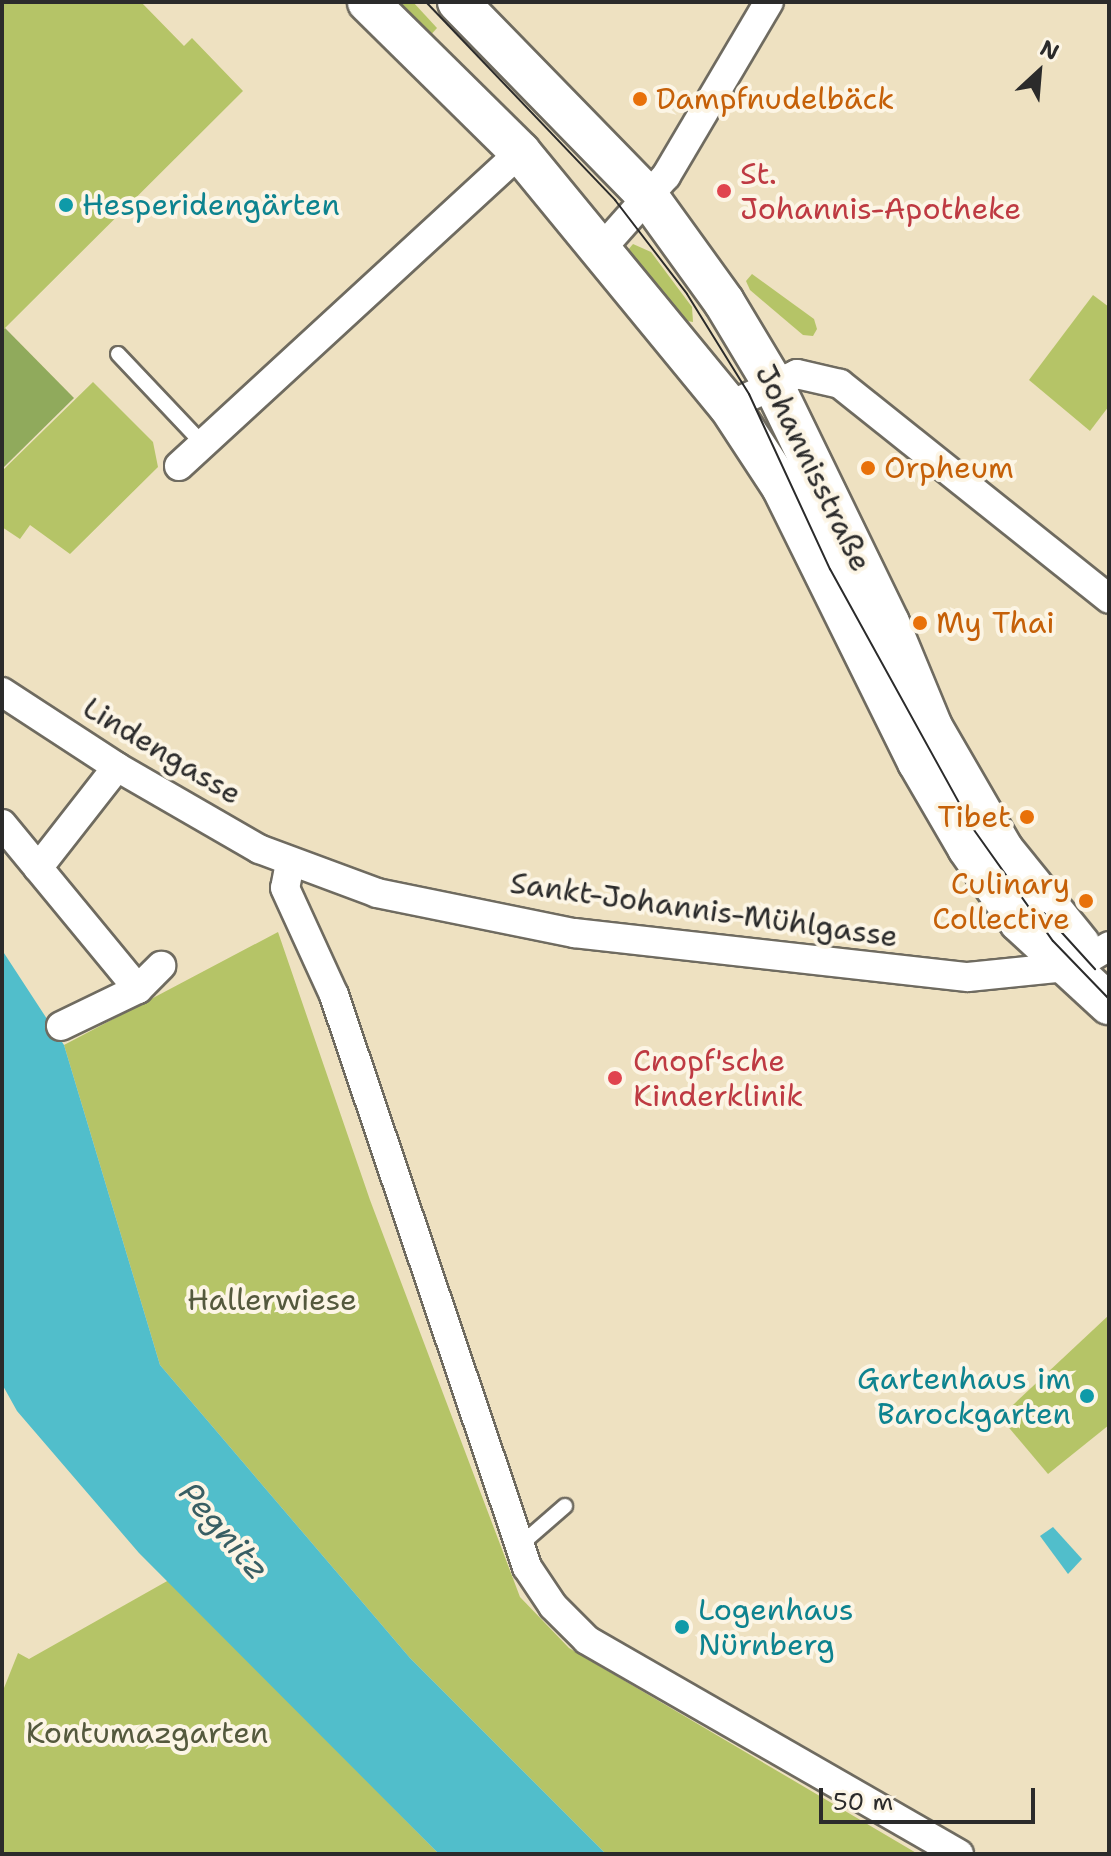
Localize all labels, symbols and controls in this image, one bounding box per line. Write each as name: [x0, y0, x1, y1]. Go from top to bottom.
north arrow: [999, 32, 1079, 112]
text: N: [1036, 33, 1064, 67]
place label: Dampfnudelbäck: [656, 81, 894, 117]
marker: Dampfnudelbäck: [631, 90, 649, 108]
place label: St. Johannis-Apotheke: [740, 156, 1021, 226]
marker: St. Johannis-Apotheke: [715, 182, 733, 200]
place label: Hesperidengärten: [82, 187, 340, 223]
marker: Hesperidengärten: [57, 196, 75, 214]
street label: Johannisstraße: [747, 359, 879, 577]
place label: Orpheum: [884, 450, 1014, 486]
marker: Orpheum: [859, 459, 877, 477]
place label: My Thai: [936, 605, 1055, 641]
marker: My Thai: [911, 614, 929, 632]
street label: Lindengasse: [76, 690, 248, 812]
place label: Tibet: [937, 799, 1011, 835]
marker: Tibet: [1018, 808, 1036, 826]
street label: Sankt-Johannis-Mühlgasse: [508, 865, 900, 955]
place label: Culinary Collective: [932, 866, 1070, 936]
marker: Culinary Collective: [1077, 892, 1095, 910]
place label: Cnopf'sche Kinderklinik: [633, 1043, 804, 1114]
marker: Cnopf'sche Kinderklinik: [604, 1067, 626, 1089]
park label: Hallerwiese: [187, 1282, 357, 1318]
place label: Gartenhaus im Barockgarten: [857, 1361, 1071, 1432]
marker: Gartenhaus im Barockgarten: [1078, 1387, 1096, 1405]
water label: Pegnitz: [171, 1474, 277, 1588]
place label: Logenhaus Nürnberg: [698, 1592, 854, 1662]
marker: Logenhaus Nürnberg: [673, 1618, 691, 1636]
park label: Kontumazgarten: [26, 1715, 268, 1751]
scale bar: [823, 1772, 1039, 1822]
text: 50 m: [833, 1786, 893, 1818]

